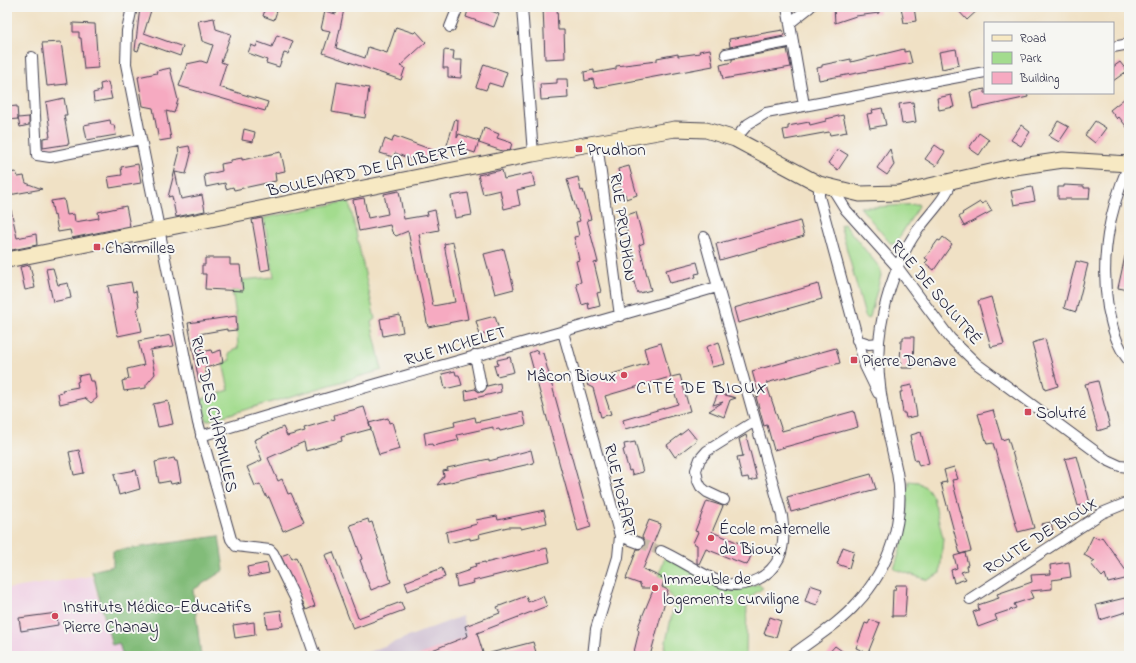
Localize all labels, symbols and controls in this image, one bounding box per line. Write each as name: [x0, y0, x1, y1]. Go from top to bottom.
legend: [984, 22, 1114, 94]
text: Road: [1020, 30, 1046, 48]
text: Park: [1020, 50, 1042, 68]
text: Building: [1019, 70, 1059, 89]
street label: BOULEVARD DE LA LIBERTÉ: [264, 137, 470, 204]
place label: Prudhon: [587, 138, 646, 163]
marker: Prudhon: [574, 144, 584, 154]
street label: RUE PRUDHON: [603, 172, 642, 283]
street label: RUE DE SOLUTRÉ: [884, 235, 987, 351]
place label: Charmilles: [105, 236, 175, 261]
marker: Charmilles: [92, 242, 102, 252]
street label: RUE MICHELET: [402, 320, 510, 373]
street label: RUE DES CHARMILLES: [183, 334, 244, 495]
place label: Pierre Denave: [862, 349, 957, 374]
marker: Pierre Denave: [849, 355, 859, 365]
place label: Mâcon Bioux: [527, 364, 616, 389]
marker: Mâcon Bioux: [619, 370, 629, 380]
district label: CITÉ DE BIOUX: [636, 376, 768, 402]
place label: Solutré: [1036, 401, 1087, 426]
marker: Solutré: [1023, 407, 1033, 417]
street label: RUE MOZART: [597, 441, 642, 539]
street label: ROUTE DE BIOUX: [979, 491, 1103, 581]
place label: École maternelle de Bioux: [719, 517, 831, 562]
marker: École maternelle de Bioux: [706, 533, 716, 543]
place label: Immeuble de logements curviligne: [663, 567, 800, 614]
marker: Immeuble de logements curviligne: [650, 583, 660, 593]
place label: Instituts Médico-Educatifs Pierre Chanay: [63, 595, 252, 641]
marker: Instituts Médico-Educatifs Pierre Chanay: [50, 611, 60, 621]

